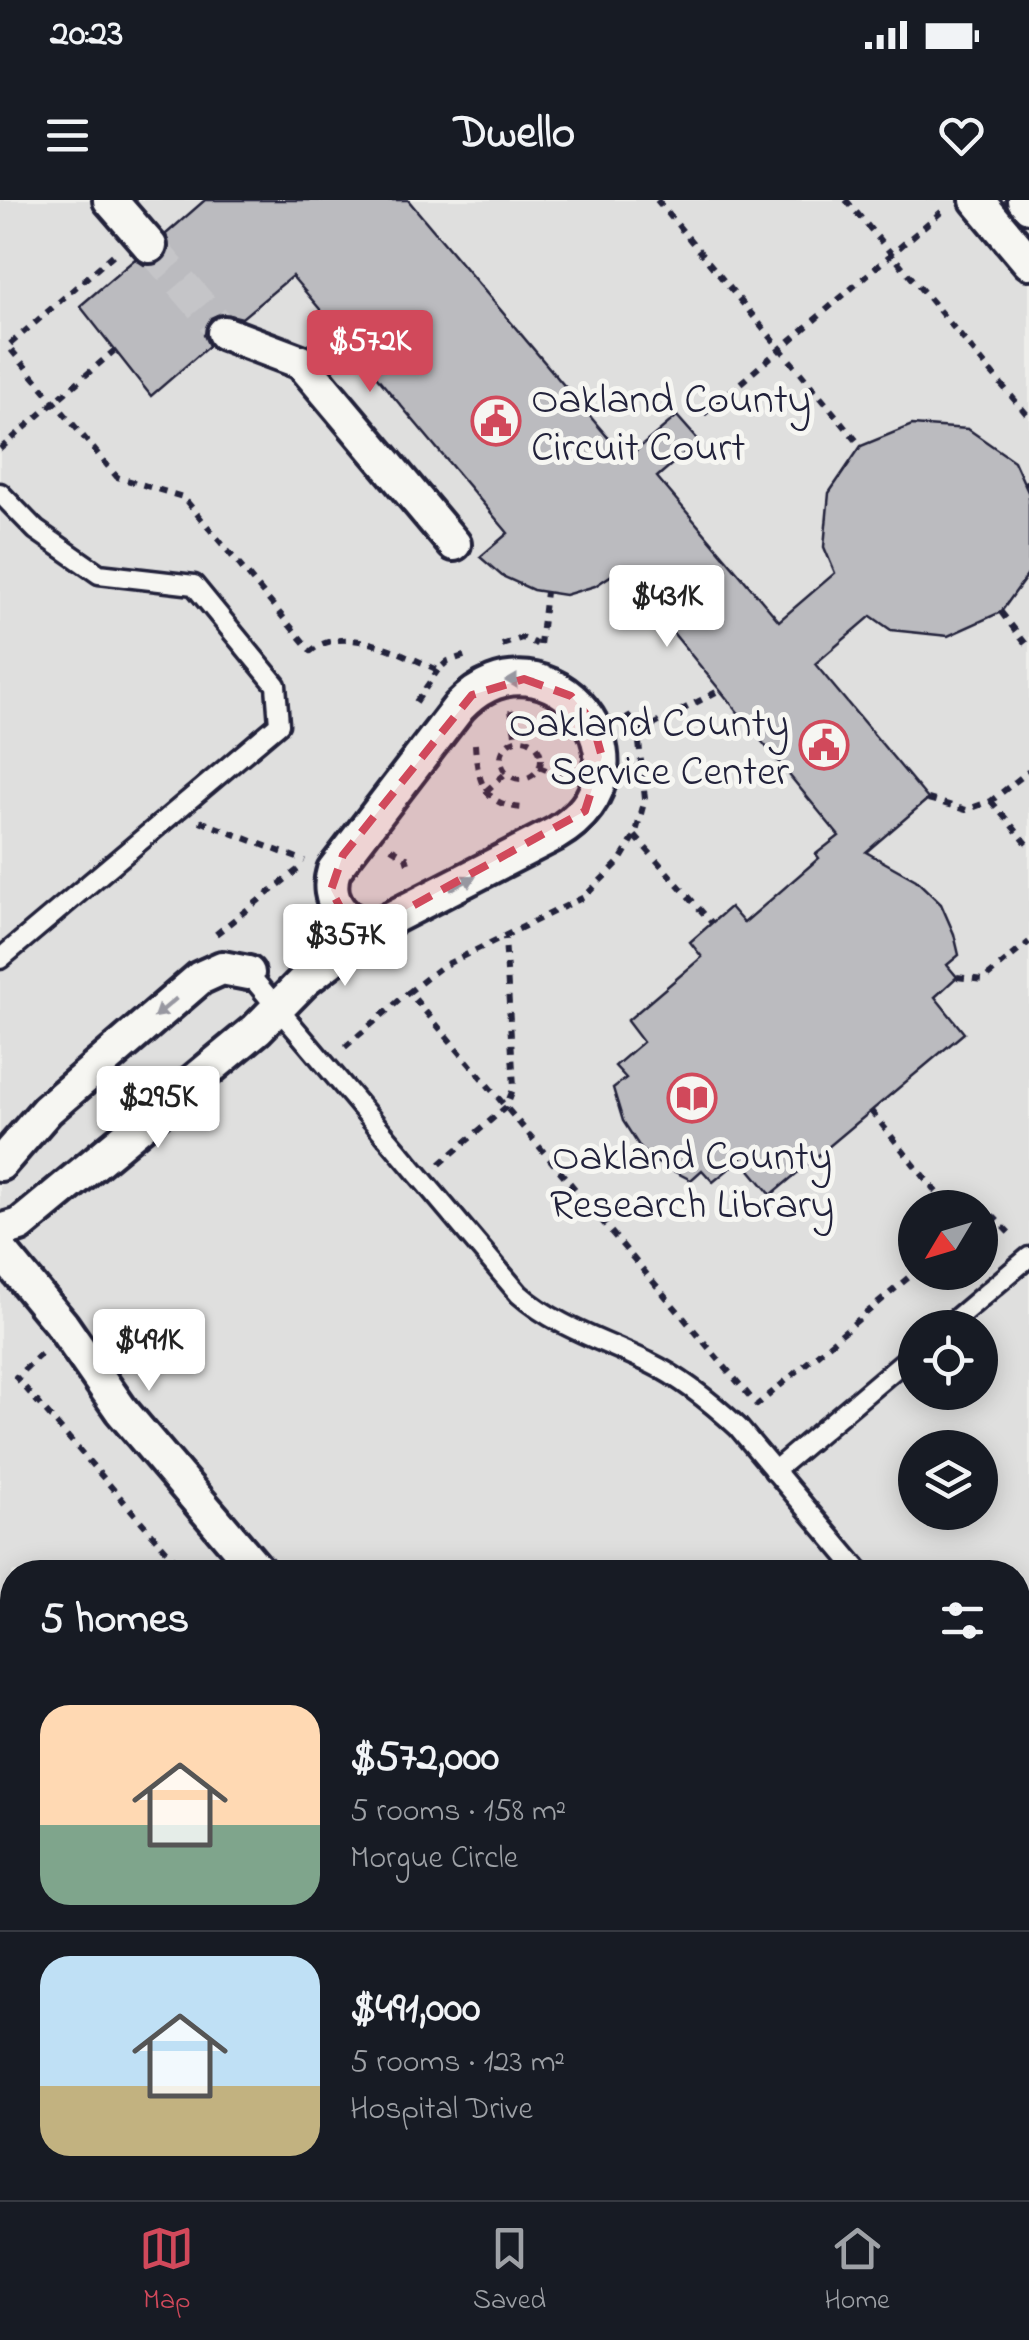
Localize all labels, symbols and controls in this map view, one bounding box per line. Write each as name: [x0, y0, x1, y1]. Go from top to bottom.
text: 20:23: [50, 7, 123, 63]
text: Dwello: [454, 102, 575, 168]
icon: menu: [40, 108, 95, 163]
icon: heart: [934, 108, 989, 163]
pin: $572K: [300, 310, 440, 395]
text: $572K: [329, 319, 411, 366]
place label: Oakland County Circuit Court: [531, 371, 811, 480]
public building icon: Oakland County Circuit Court: [470, 395, 522, 447]
pin: $431K: [597, 565, 737, 650]
text: $431K: [631, 574, 703, 621]
one-way arrow: [503, 673, 535, 689]
place label: Oakland County Service Center: [509, 695, 790, 804]
public building icon: Oakland County Service Center: [798, 719, 850, 771]
one-way arrow: [448, 874, 477, 891]
pin: $357K: [275, 904, 415, 989]
text: $357K: [305, 913, 385, 960]
one-way arrow: [153, 997, 178, 1019]
pin: $295K: [88, 1066, 228, 1151]
library icon: Oakland County Research Library: [666, 1072, 718, 1124]
text: $295K: [119, 1075, 197, 1122]
place label: Oakland County Research Library: [550, 1128, 834, 1237]
north arrow: [898, 1190, 998, 1290]
map controls: [898, 1190, 998, 1530]
pin: $491K: [79, 1309, 219, 1394]
button: locate: [898, 1310, 998, 1410]
text: $491K: [115, 1318, 183, 1365]
button: layers: [898, 1430, 998, 1530]
text: 5 homes: [40, 1590, 189, 1651]
icon: filters: [935, 1593, 990, 1648]
text: $572,000: [350, 1728, 499, 1789]
icon: home: [120, 1745, 240, 1865]
text: 5 rooms · 158 m²: [350, 1789, 566, 1836]
text: Morgue Circle: [350, 1836, 518, 1883]
text: $491,000: [350, 1979, 480, 2040]
icon: home: [120, 1996, 240, 2116]
text: 5 rooms · 123 m²: [350, 2040, 565, 2087]
text: Hospital Drive: [350, 2087, 533, 2134]
tab: Map: [139, 2221, 194, 2322]
tab: Saved: [473, 2221, 546, 2322]
tab: Home: [825, 2221, 890, 2322]

